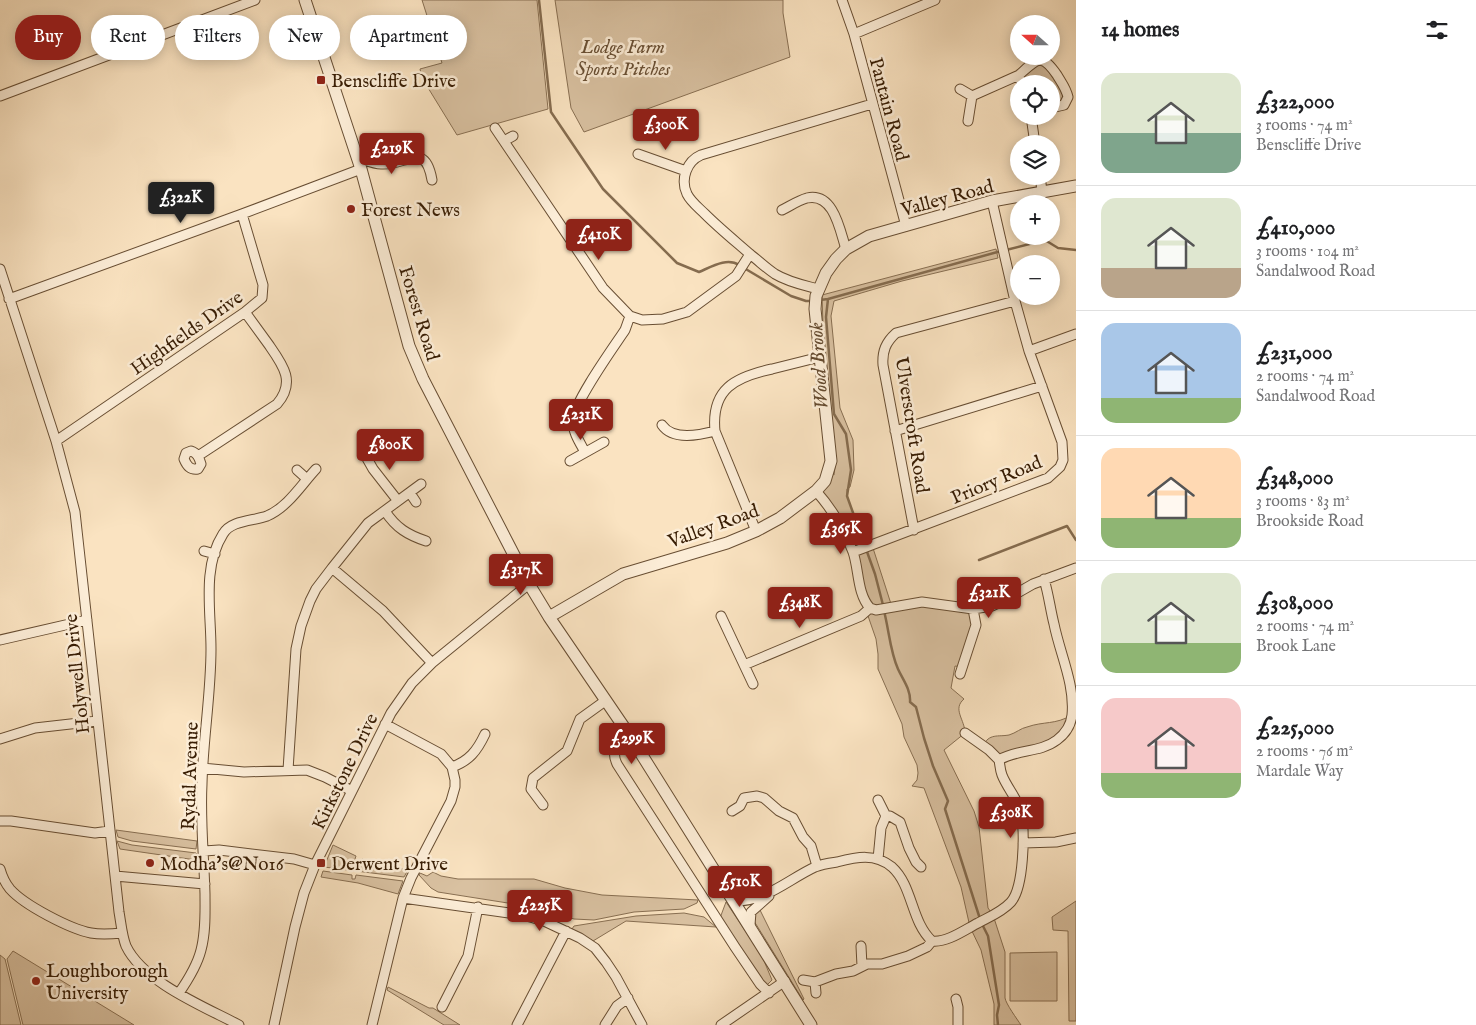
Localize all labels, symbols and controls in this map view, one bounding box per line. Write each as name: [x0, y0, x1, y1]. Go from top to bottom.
chip: Buy: [15, 15, 81, 60]
chip: Rent: [91, 15, 165, 60]
chip: Filters: [175, 15, 259, 60]
chip: New: [269, 15, 340, 60]
chip: Apartment: [350, 15, 467, 60]
north arrow: [1010, 15, 1060, 65]
map controls: [1010, 15, 1060, 305]
icon: filters: [1423, 16, 1451, 44]
text: 14 homes: [1101, 17, 1179, 44]
park label: Lodge Farm Sports Pitches: [576, 36, 671, 82]
street label: Pantain Road: [863, 55, 914, 165]
place label: Benscliffe Drive: [331, 70, 456, 94]
marker: Benscliffe Drive: [315, 74, 327, 86]
button: locate: [1010, 75, 1060, 125]
text: £322,000: [1256, 89, 1335, 116]
icon: home: [1141, 93, 1201, 153]
pin: £300K: [631, 108, 701, 151]
text: £300K: [644, 115, 688, 135]
text: 3 rooms · 74 m²: [1256, 116, 1353, 136]
pin: £219K: [357, 132, 427, 175]
button: layers: [1010, 135, 1060, 185]
text: Benscliffe Drive: [1256, 136, 1361, 156]
text: £219K: [370, 139, 414, 159]
street label: Valley Road: [898, 175, 997, 223]
pin: £322K: [146, 182, 216, 224]
text: £322K: [159, 188, 203, 208]
button: +: [1010, 195, 1060, 245]
place label: Forest News: [361, 199, 460, 223]
marker: Forest News: [345, 203, 357, 215]
text: £410,000: [1256, 215, 1335, 242]
pin: £410K: [564, 218, 634, 261]
icon: home: [1141, 218, 1201, 278]
text: £410K: [577, 225, 621, 245]
text: 3 rooms · 104 m²: [1256, 242, 1359, 262]
button: −: [1010, 255, 1060, 305]
text: Sandalwood Road: [1256, 262, 1375, 282]
street label: Forest Road: [392, 263, 444, 365]
street label: Highfields Drive: [126, 286, 248, 381]
water label: Wood Brook: [804, 322, 835, 410]
text: £231,000: [1256, 340, 1333, 367]
icon: home: [1141, 343, 1201, 403]
street label: Ulverscroft Road: [888, 355, 934, 496]
text: 2 rooms · 74 m²: [1256, 367, 1354, 387]
text: Sandalwood Road: [1256, 387, 1375, 407]
pin: £231K: [546, 398, 616, 441]
text: £231K: [560, 405, 602, 425]
pin: £800K: [355, 428, 425, 471]
text: £800K: [368, 435, 412, 455]
street label: Priory Road: [948, 451, 1047, 511]
text: £348,000: [1256, 465, 1333, 492]
icon: home: [1141, 468, 1201, 528]
text: 3 rooms · 83 m²: [1256, 492, 1350, 512]
street label: Valley Road: [664, 499, 763, 555]
pin: £365K: [806, 512, 876, 555]
text: Brookside Road: [1256, 512, 1364, 532]
text: £365K: [820, 519, 862, 539]
pin: £317K: [486, 554, 556, 596]
text: £317K: [500, 560, 542, 580]
pin: £321K: [954, 576, 1024, 619]
text: £321K: [968, 583, 1010, 603]
pin: £348K: [765, 586, 835, 629]
text: £308,000: [1256, 590, 1333, 617]
text: £348K: [779, 593, 821, 613]
icon: home: [1141, 593, 1201, 653]
street label: Holywell Drive: [60, 612, 96, 735]
text: 2 rooms · 74 m²: [1256, 617, 1354, 637]
text: Brook Lane: [1256, 637, 1336, 657]
street label: Kirkstone Drive: [307, 710, 384, 834]
text: £225,000: [1256, 715, 1334, 742]
icon: home: [1141, 718, 1201, 778]
street label: Rydal Avenue: [177, 721, 205, 831]
pin: £299K: [597, 722, 667, 765]
text: £299K: [610, 729, 654, 749]
text: 2 rooms · 76 m²: [1256, 742, 1353, 762]
text: Mardale Way: [1256, 762, 1343, 782]
pin: £308K: [976, 796, 1046, 839]
text: £308K: [990, 803, 1032, 823]
place label: Modha's@No16: [160, 853, 285, 877]
place label: Derwent Drive: [331, 853, 448, 877]
marker: Modha's@No16: [144, 857, 156, 869]
marker: Derwent Drive: [315, 857, 327, 869]
pin: £510K: [705, 866, 775, 908]
text: £510K: [719, 872, 761, 892]
pin: £225K: [505, 890, 575, 932]
text: £225K: [518, 896, 562, 916]
place label: Loughborough University: [46, 960, 168, 1006]
marker: Loughborough University: [30, 975, 42, 987]

